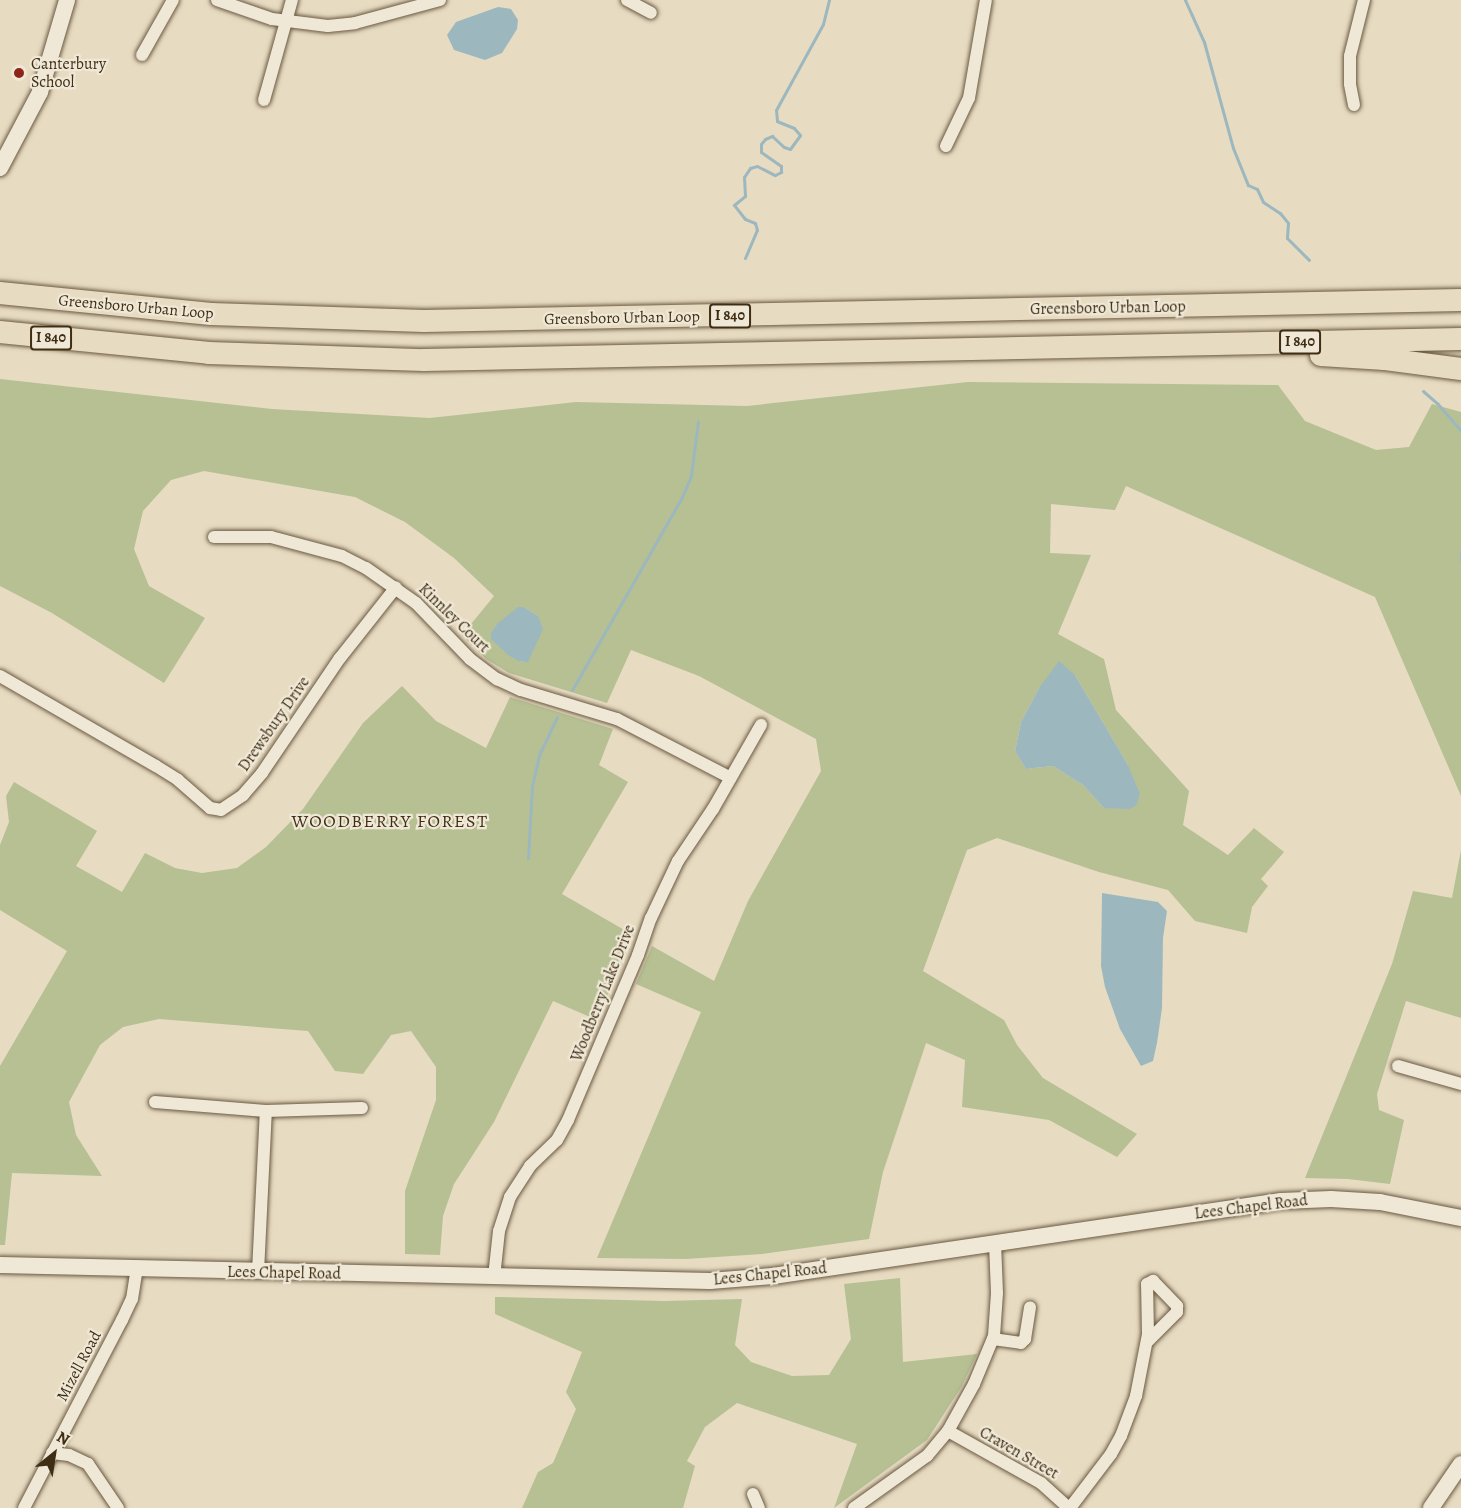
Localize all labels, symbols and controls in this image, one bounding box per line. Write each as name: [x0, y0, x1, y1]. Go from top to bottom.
place label: Canterbury School: [31, 54, 106, 92]
marker: Canterbury School: [12, 66, 26, 80]
street label: Greensboro Urban Loop: [58, 291, 214, 323]
street label: Greensboro Urban Loop: [1030, 297, 1186, 319]
road number: I 840: [709, 304, 751, 328]
street label: Greensboro Urban Loop: [544, 307, 700, 329]
road number: I 840: [30, 326, 72, 350]
road number: I 840: [1279, 330, 1321, 354]
street label: Kinnley Court: [415, 579, 493, 657]
street label: Drewsbury Drive: [234, 673, 314, 775]
district label: WOODBERRY FOREST: [292, 810, 488, 832]
street label: Woodberry Lake Drive: [567, 922, 639, 1064]
street label: Lees Chapel Road: [1193, 1191, 1309, 1223]
street label: Lees Chapel Road: [712, 1258, 828, 1290]
street label: Lees Chapel Road: [227, 1262, 341, 1284]
street label: Mizell Road: [53, 1328, 105, 1404]
street label: Craven Street: [976, 1423, 1062, 1483]
north arrow: [24, 1424, 84, 1484]
text: N: [52, 1426, 74, 1451]

